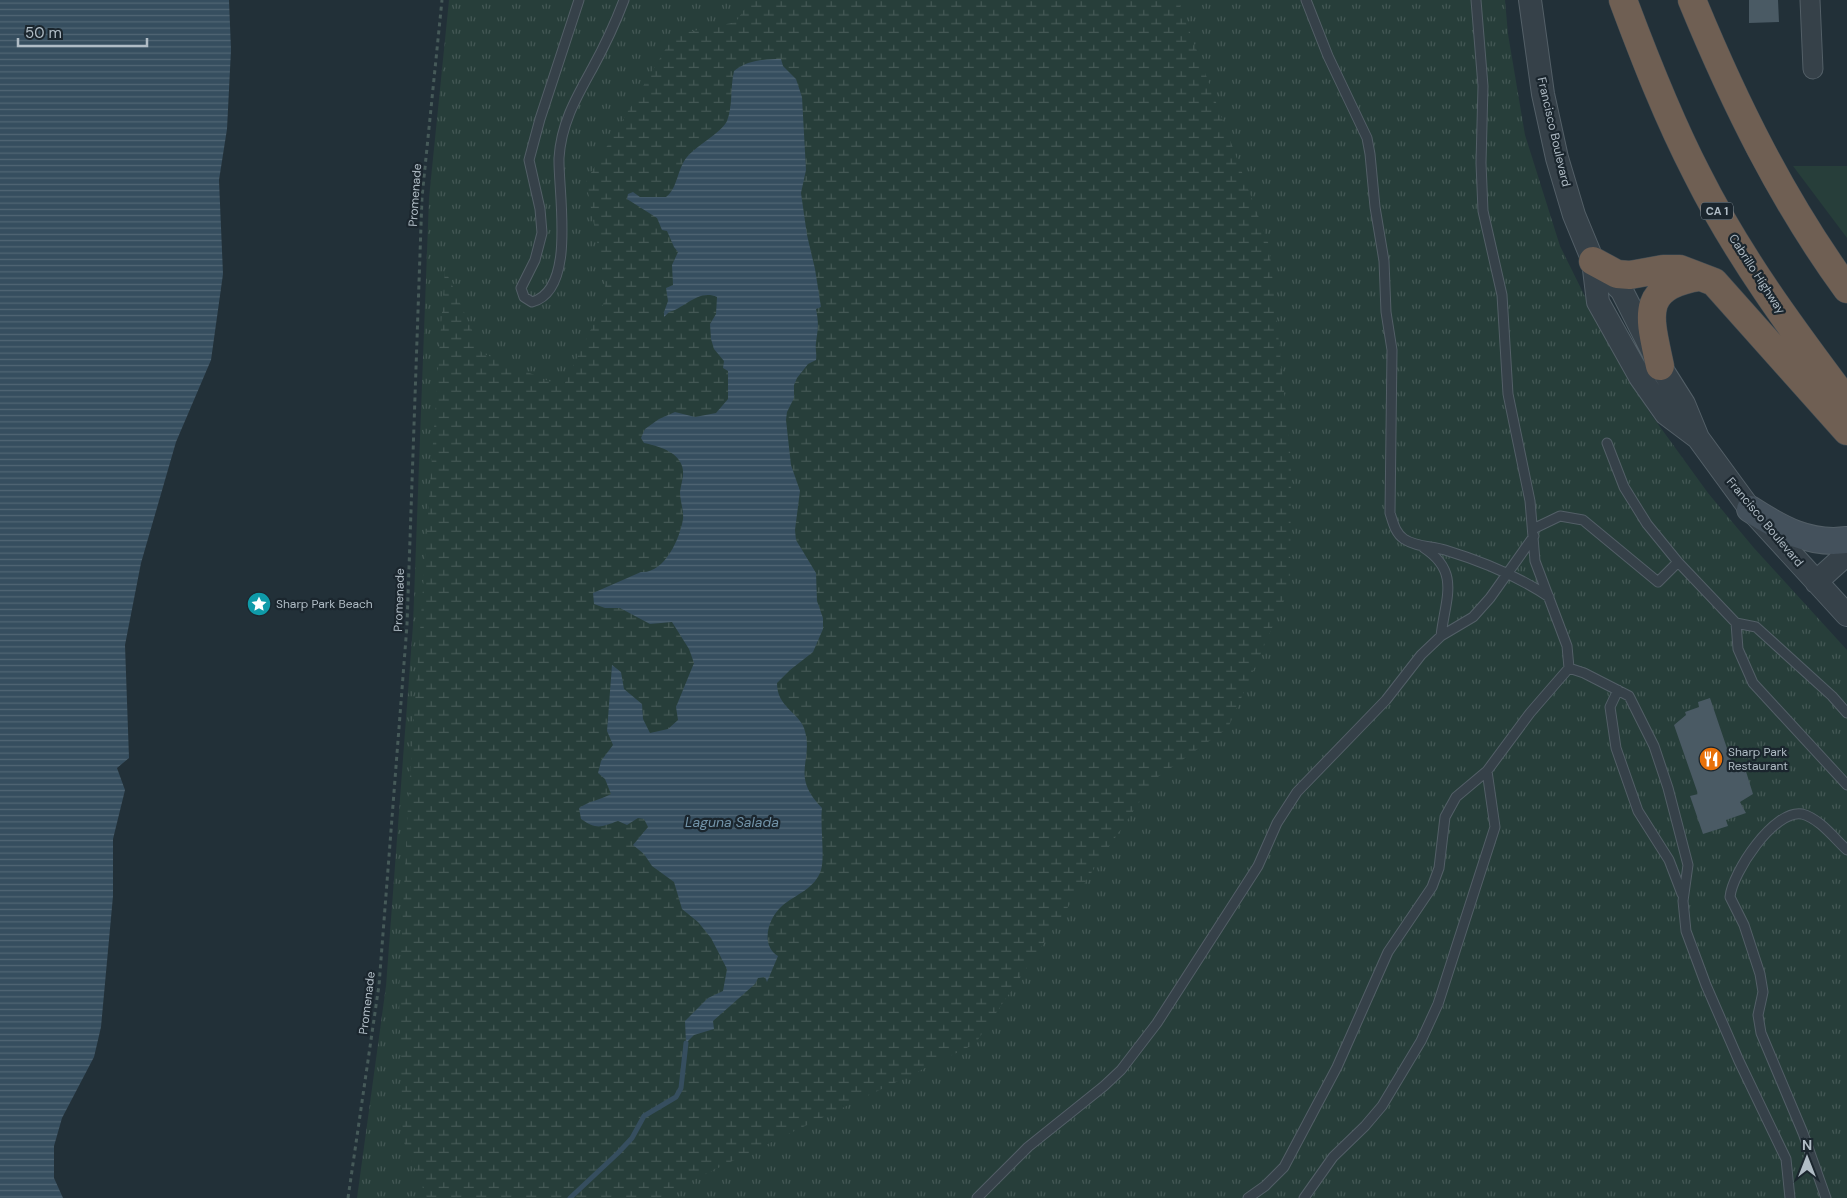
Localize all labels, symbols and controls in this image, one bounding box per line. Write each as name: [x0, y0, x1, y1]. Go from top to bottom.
scale bar: [18, 15, 146, 47]
text: 50 m: [25, 23, 62, 43]
street label: Francisco Boulevard: [1534, 76, 1574, 188]
street label: Promenade: [405, 163, 425, 227]
road number: CA 1: [1701, 202, 1733, 220]
street label: Cabrillo Highway: [1725, 231, 1789, 317]
street label: Francisco Boulevard: [1723, 474, 1807, 570]
street label: Promenade: [390, 568, 408, 632]
place icon: Sharp Park Beach: [246, 591, 272, 617]
place label: Sharp Park Beach: [276, 596, 373, 612]
place label: Sharp Park Restaurant: [1728, 744, 1788, 774]
restaurant icon: Sharp Park Restaurant: [1698, 746, 1724, 772]
water label: Laguna Salada: [685, 813, 779, 831]
street label: Promenade: [355, 970, 379, 1036]
north arrow: [1782, 1133, 1832, 1183]
text: N: [1802, 1136, 1812, 1154]

